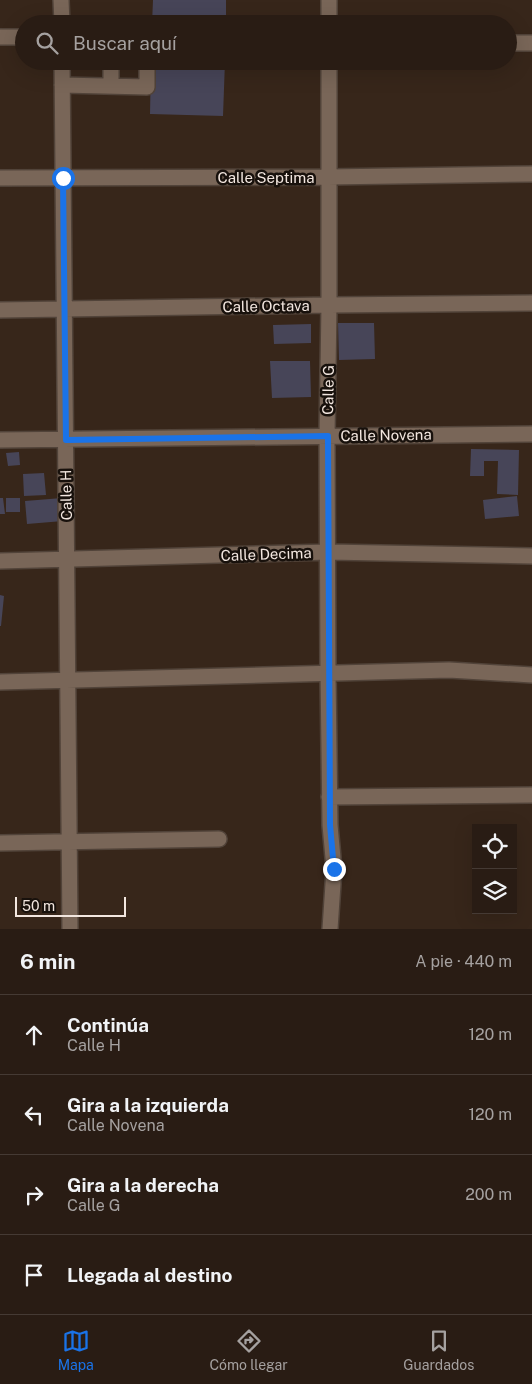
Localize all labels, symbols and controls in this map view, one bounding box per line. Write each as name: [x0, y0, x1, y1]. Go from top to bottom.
search box: [15, 15, 517, 70]
icon: search: [33, 29, 61, 57]
text: Buscar aquí: [73, 32, 177, 54]
route start: [52, 167, 75, 190]
street label: Calle Septima: [217, 169, 315, 186]
street label: Calle Octava: [222, 297, 310, 315]
street label: Calle G: [319, 365, 337, 415]
street label: Calle Novena: [340, 426, 432, 444]
street label: Calle H: [57, 470, 75, 520]
street label: Calle Decima: [220, 544, 312, 564]
map controls: [472, 824, 517, 914]
button: locate: [472, 824, 517, 869]
route end: [323, 858, 346, 881]
button: layers: [472, 869, 517, 914]
scale bar: [15, 894, 126, 917]
text: 50 m: [22, 898, 55, 914]
text: 6 min: [20, 949, 76, 974]
text: A pie · 440 m: [415, 952, 512, 971]
text: Continúa: [67, 1014, 149, 1036]
icon: ahead: [20, 1021, 48, 1049]
text: 120 m: [468, 1025, 512, 1044]
text: Calle H: [67, 1036, 121, 1055]
text: Gira a la izquierda: [67, 1094, 229, 1116]
icon: left: [20, 1101, 48, 1129]
text: 120 m: [468, 1105, 512, 1124]
text: Calle Novena: [67, 1116, 165, 1135]
text: Gira a la derecha: [67, 1174, 219, 1196]
icon: right: [20, 1181, 48, 1209]
text: 200 m: [465, 1185, 512, 1204]
text: Calle G: [67, 1196, 120, 1215]
icon: arrive: [20, 1261, 48, 1289]
text: Llegada al destino: [67, 1264, 232, 1286]
tab: Mapa: [58, 1327, 94, 1373]
tab: Cómo llegar: [209, 1327, 288, 1373]
tab: Guardados: [403, 1327, 474, 1373]

